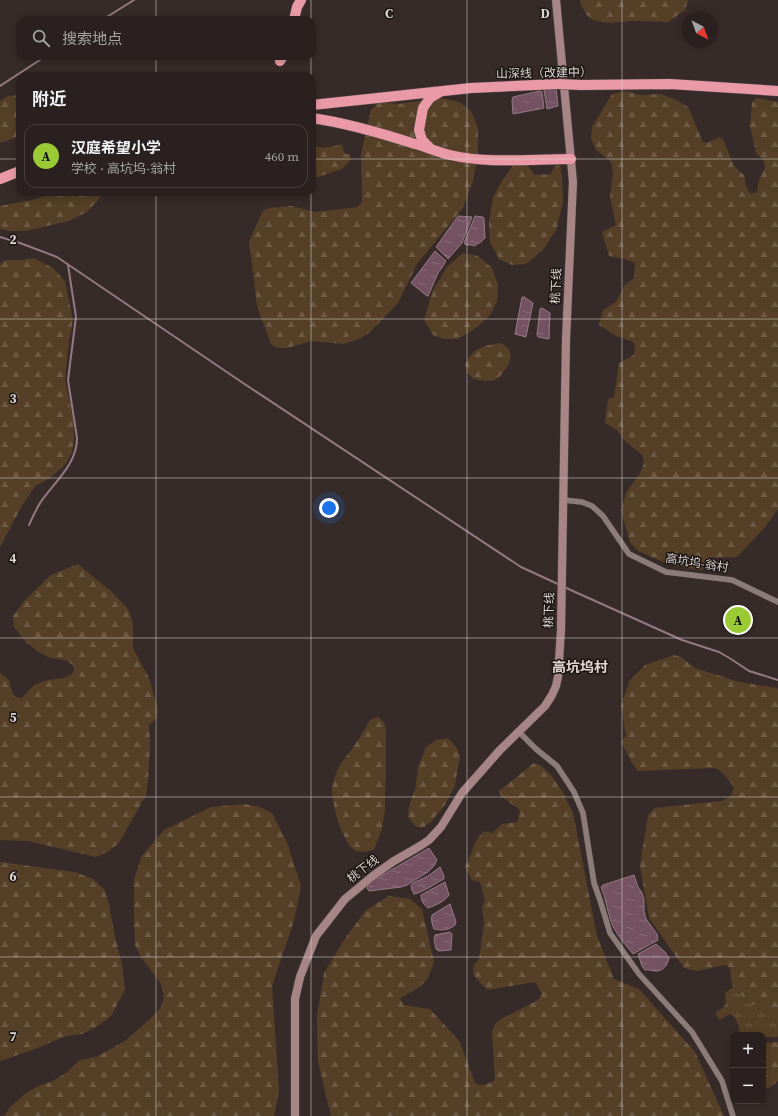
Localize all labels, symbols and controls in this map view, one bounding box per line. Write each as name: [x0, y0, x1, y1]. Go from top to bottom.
text: C: [385, 5, 393, 22]
text: D: [540, 5, 550, 22]
north arrow: [682, 12, 718, 48]
search box: [16, 16, 316, 60]
icon: search: [30, 27, 52, 49]
text: 搜索地点: [62, 28, 122, 49]
street label: 山深线（改建中）: [496, 64, 592, 82]
text: 附近: [32, 87, 66, 111]
text: 汉庭希望小学: [71, 137, 161, 158]
text: A: [42, 148, 50, 165]
text: 460 m: [265, 148, 299, 165]
text: 学校 · 高坑坞-翁村: [71, 160, 176, 177]
text: 2: [9, 231, 17, 248]
street label: 桃下线: [547, 268, 565, 304]
text: 3: [9, 390, 17, 407]
your location: [319, 498, 339, 518]
text: 4: [9, 550, 17, 567]
street label: 高坑坞-翁村: [664, 550, 731, 576]
street label: 桃下线: [540, 592, 558, 628]
pin: A: [725, 605, 751, 635]
district label: 高坑坞村: [552, 657, 608, 677]
text: 5: [9, 709, 17, 726]
street label: 桃下线: [344, 852, 382, 886]
text: 6: [9, 868, 17, 885]
text: 7: [9, 1028, 17, 1045]
map controls: [730, 1032, 766, 1104]
button: +: [730, 1032, 766, 1068]
button: −: [730, 1068, 766, 1104]

